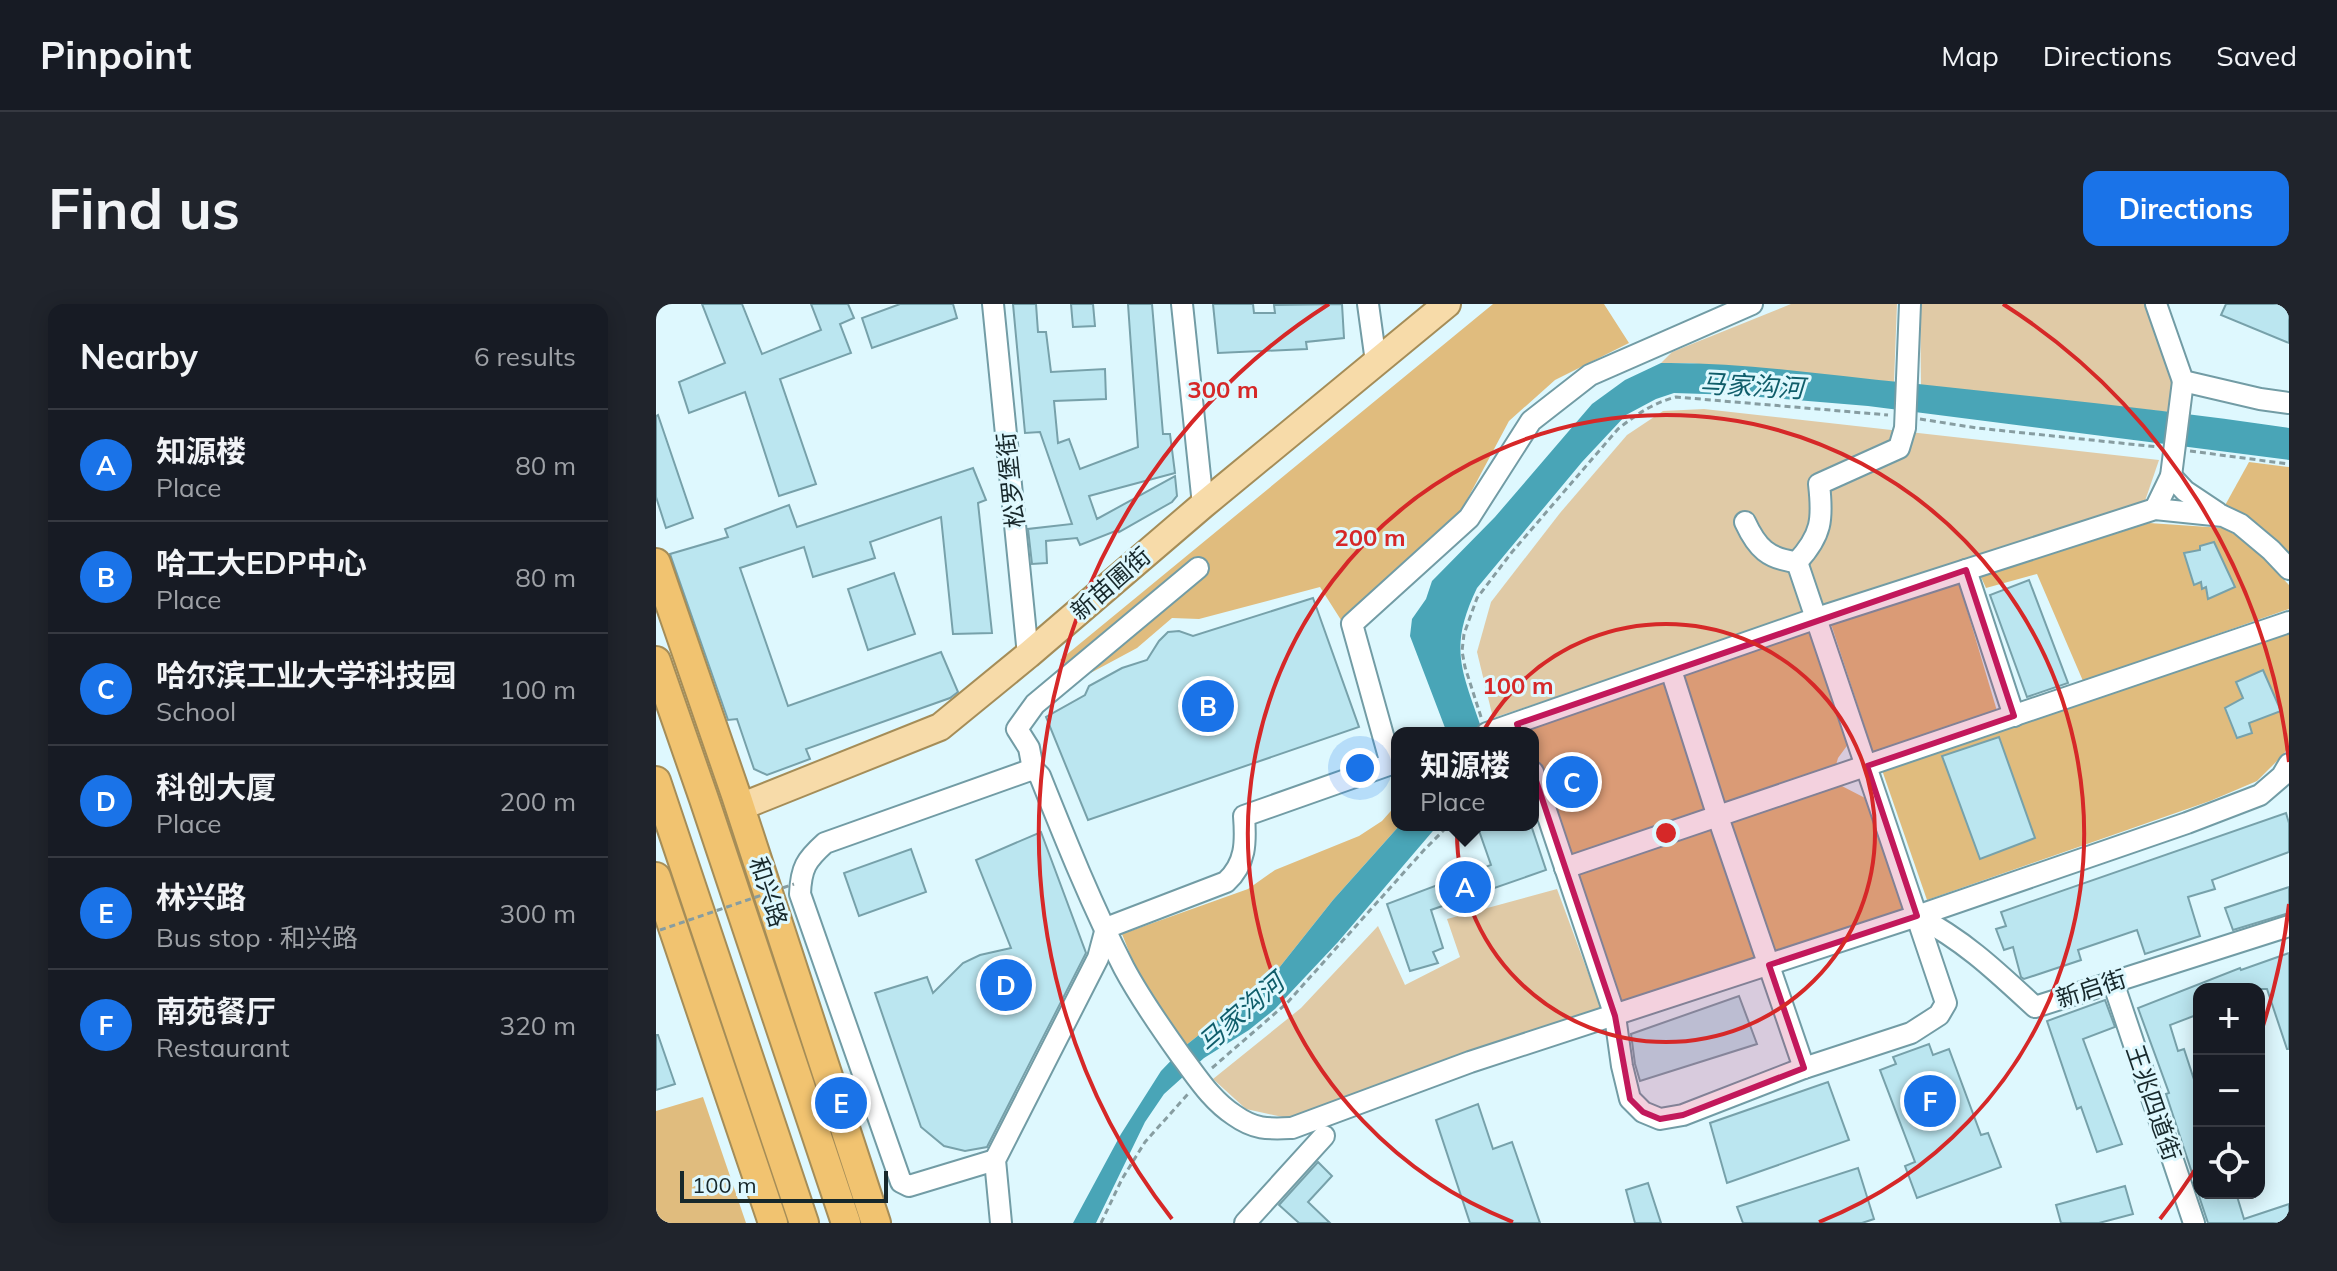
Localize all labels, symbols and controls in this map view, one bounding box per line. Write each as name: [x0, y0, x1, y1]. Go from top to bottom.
text: Pinpoint: [40, 31, 191, 79]
text: Map: [1941, 38, 1999, 73]
text: Directions: [2043, 38, 2172, 73]
text: Saved: [2216, 38, 2297, 73]
button: Directions: [2083, 171, 2289, 246]
text: Find us: [48, 173, 240, 243]
text: Nearby: [80, 335, 198, 378]
text: 6 results: [474, 340, 576, 373]
water label: 马家沟河: [1699, 366, 1810, 405]
text: 300 m: [1187, 374, 1259, 404]
street label: 松罗堡街: [990, 431, 1030, 529]
text: 知源楼: [156, 432, 246, 470]
text: A: [96, 449, 116, 482]
text: 80 m: [515, 449, 576, 482]
text: Place: [156, 471, 221, 504]
text: 200 m: [1334, 522, 1406, 552]
street label: 新苗圃街: [1064, 540, 1156, 626]
text: 哈工大EDP中心: [156, 544, 367, 582]
text: B: [97, 561, 115, 594]
text: 80 m: [515, 561, 576, 594]
text: Place: [156, 583, 221, 616]
text: 哈尔滨工业大学科技园: [156, 656, 456, 694]
text: 100 m: [1482, 670, 1554, 700]
text: C: [97, 673, 115, 706]
text: 100 m: [500, 673, 576, 706]
pin: B: [1182, 676, 1234, 736]
text: School: [156, 695, 236, 728]
popup: [1391, 727, 1539, 831]
text: 知源楼: [1420, 746, 1510, 784]
your location: [1340, 748, 1380, 788]
pin: C: [1546, 752, 1598, 812]
text: 科创大厦: [156, 768, 276, 806]
text: D: [96, 785, 116, 818]
text: 200 m: [500, 785, 576, 818]
text: Place: [1420, 785, 1485, 818]
text: Place: [156, 807, 221, 840]
centre of rings: [1652, 819, 1680, 847]
street label: 和兴路: [744, 853, 794, 931]
pin: A: [1439, 857, 1491, 917]
text: 林兴路: [156, 878, 246, 916]
text: E: [98, 897, 114, 930]
text: 300 m: [500, 897, 576, 930]
text: Bus stop · 和兴路: [156, 921, 358, 954]
pin: D: [980, 955, 1032, 1015]
water label: 马家沟河: [1191, 963, 1295, 1059]
street label: 新启街: [2052, 963, 2130, 1013]
map controls: [2193, 983, 2265, 1199]
button: +: [2193, 983, 2265, 1055]
text: 南苑餐厅: [156, 992, 276, 1030]
text: F: [99, 1009, 113, 1042]
text: 320 m: [500, 1009, 576, 1042]
text: Restaurant: [156, 1031, 290, 1064]
street label: 王兆四道街: [2120, 1041, 2188, 1164]
button: −: [2193, 1055, 2265, 1127]
pin: F: [1904, 1071, 1956, 1131]
pin: E: [815, 1073, 867, 1133]
button: locate: [2193, 1127, 2265, 1199]
scale bar: [680, 1167, 888, 1203]
text: 100 m: [692, 1171, 757, 1199]

